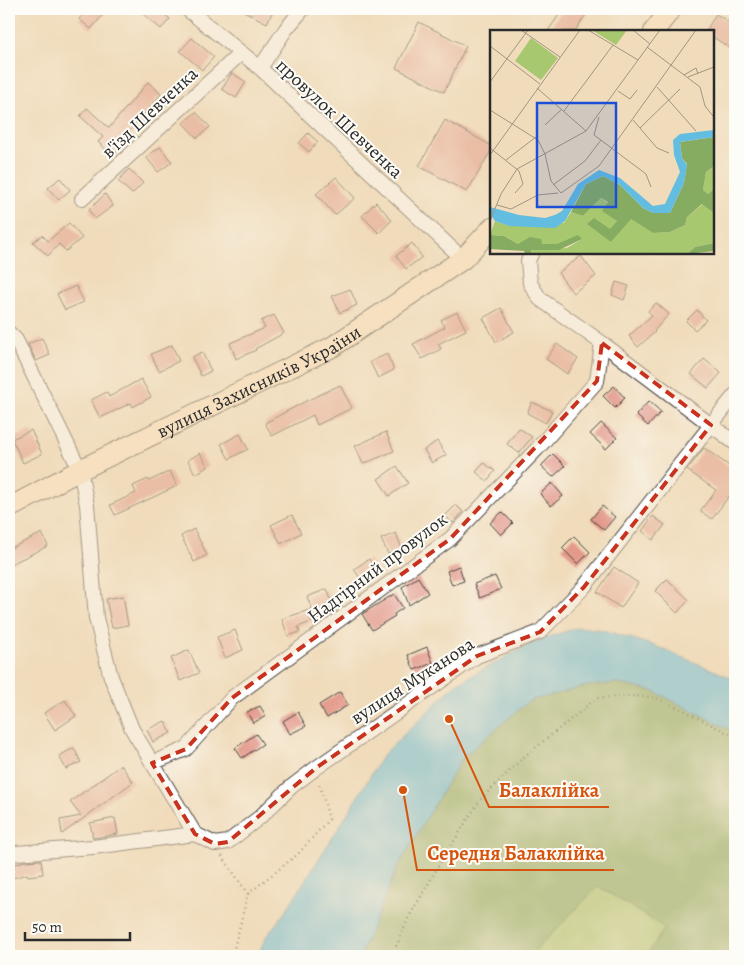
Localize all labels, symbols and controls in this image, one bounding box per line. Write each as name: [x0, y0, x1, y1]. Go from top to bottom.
inset map: [490, 30, 714, 254]
street label: провулок Шевченка: [270, 53, 409, 185]
street label: в'їзд Шевченка: [96, 61, 204, 164]
street label: вулиця Захисників України: [152, 319, 366, 445]
street label: Надгірний провулок: [302, 506, 453, 629]
street label: вулиця Муканова: [346, 631, 480, 731]
callout: Балаклійка: [489, 772, 609, 807]
text: Балаклійка: [499, 777, 600, 804]
callout: Середня Балаклійка: [417, 835, 614, 870]
text: Середня Балаклійка: [427, 840, 605, 867]
scale bar: [25, 910, 130, 942]
text: 50 m: [32, 917, 62, 937]

